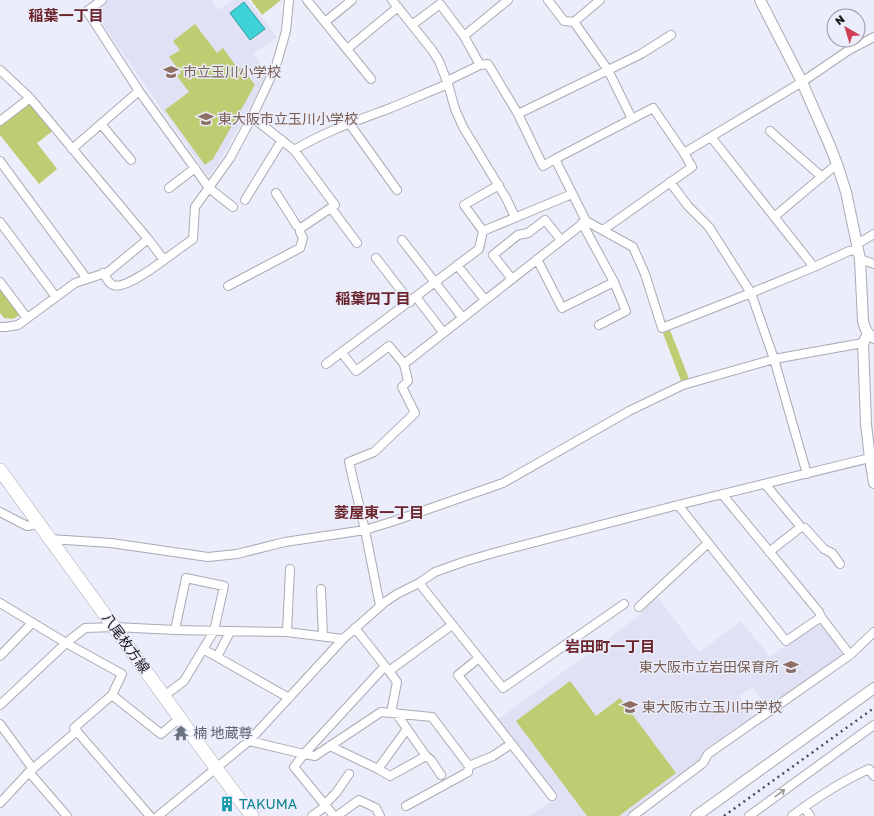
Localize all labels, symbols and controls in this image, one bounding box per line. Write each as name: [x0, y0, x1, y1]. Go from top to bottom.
district label: 稲葉一丁目: [28, 6, 104, 24]
north arrow: [826, 8, 866, 48]
text: N: [832, 12, 847, 27]
school or university icon: 市立玉川小学校: [162, 63, 180, 81]
place label: 市立玉川小学校: [183, 63, 281, 80]
school or university icon: 東大阪市立玉川小学校: [197, 110, 215, 128]
place label: 東大阪市立玉川小学校: [218, 110, 358, 127]
district label: 稲葉四丁目: [335, 289, 411, 307]
district label: 菱屋東一丁目: [334, 503, 424, 521]
street label: 八尾枚方線: [99, 609, 154, 676]
district label: 岩田町一丁目: [565, 637, 655, 655]
place label: 東大阪市立岩田保育所: [639, 658, 779, 675]
school or university icon: 東大阪市立岩田保育所: [782, 658, 800, 676]
school or university icon: 東大阪市立玉川中学校: [621, 698, 639, 716]
place label: 東大阪市立玉川中学校: [642, 698, 782, 715]
temple icon: 楠 地蔵尊: [172, 724, 190, 742]
place label: 楠 地蔵尊: [193, 724, 253, 741]
one-way arrow: [775, 789, 786, 797]
building icon: TAKUMA: [218, 795, 236, 813]
place label: TAKUMA: [239, 795, 298, 812]

